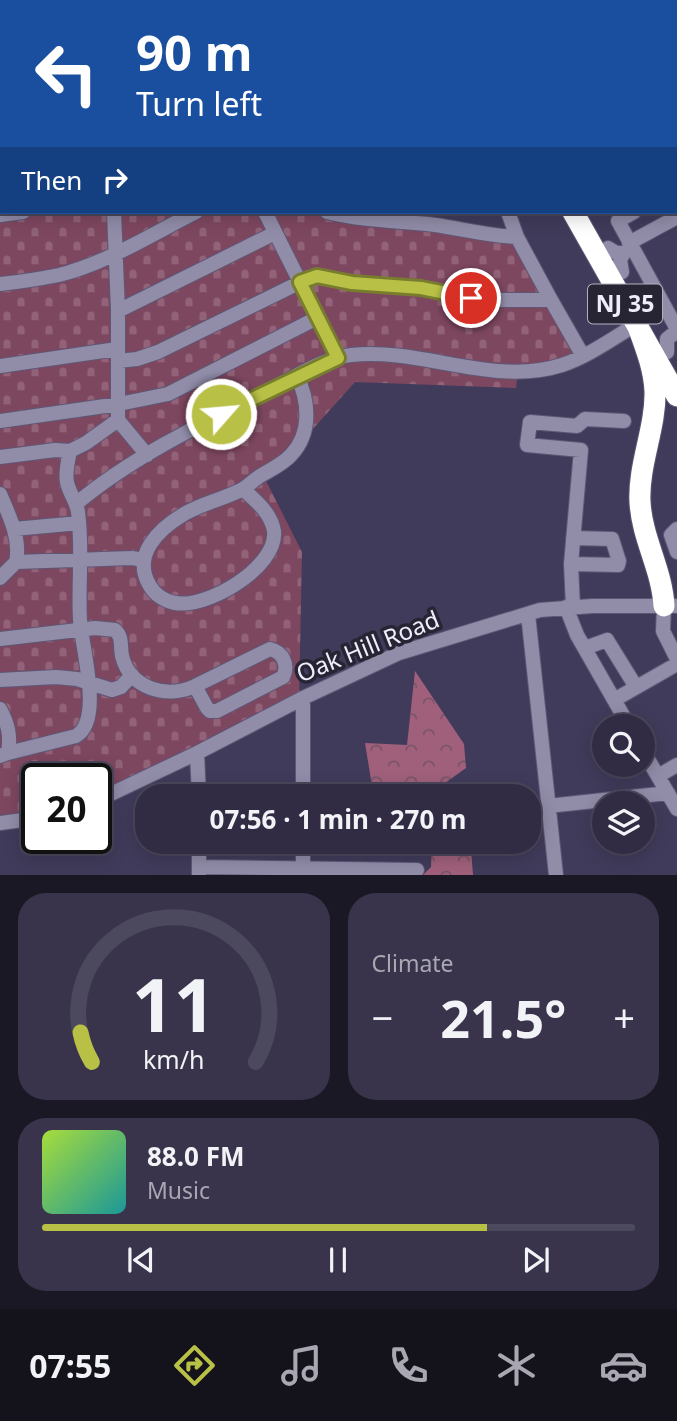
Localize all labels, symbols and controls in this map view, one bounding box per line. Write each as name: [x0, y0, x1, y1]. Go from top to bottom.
text: 90 m: [136, 19, 253, 85]
icon: left: [21, 28, 112, 119]
text: Turn left: [136, 82, 262, 125]
icon: right: [96, 161, 134, 199]
text: Then: [21, 162, 82, 198]
pin: [441, 268, 501, 328]
icon: arrive: [452, 279, 490, 317]
road number: NJ 35: [588, 284, 662, 324]
position arrow: [184, 377, 258, 451]
street label: Oak Hill Road: [291, 602, 444, 689]
map controls: [592, 714, 655, 854]
button: search: [592, 714, 655, 777]
speed limit sign: 20: [21, 763, 112, 854]
button: layers: [592, 791, 655, 854]
text: 07:56 · 1 min · 270 m: [210, 801, 466, 837]
text: Climate: [372, 947, 454, 979]
text: 11: [132, 955, 215, 1054]
text: 21.5°: [440, 982, 566, 1053]
text: −: [372, 991, 393, 1043]
text: +: [613, 991, 635, 1043]
text: km/h: [143, 1042, 205, 1076]
text: 88.0 FM: [147, 1138, 244, 1174]
text: Music: [147, 1174, 210, 1206]
icon: previous: [122, 1241, 160, 1279]
icon: pause: [319, 1241, 357, 1279]
icon: next: [517, 1241, 555, 1279]
icon: directions: [170, 1341, 219, 1390]
icon: music: [277, 1341, 326, 1390]
icon: phone: [384, 1341, 433, 1390]
icon: climate: [492, 1341, 541, 1390]
icon: car: [599, 1341, 648, 1390]
text: 07:55: [29, 1344, 111, 1387]

